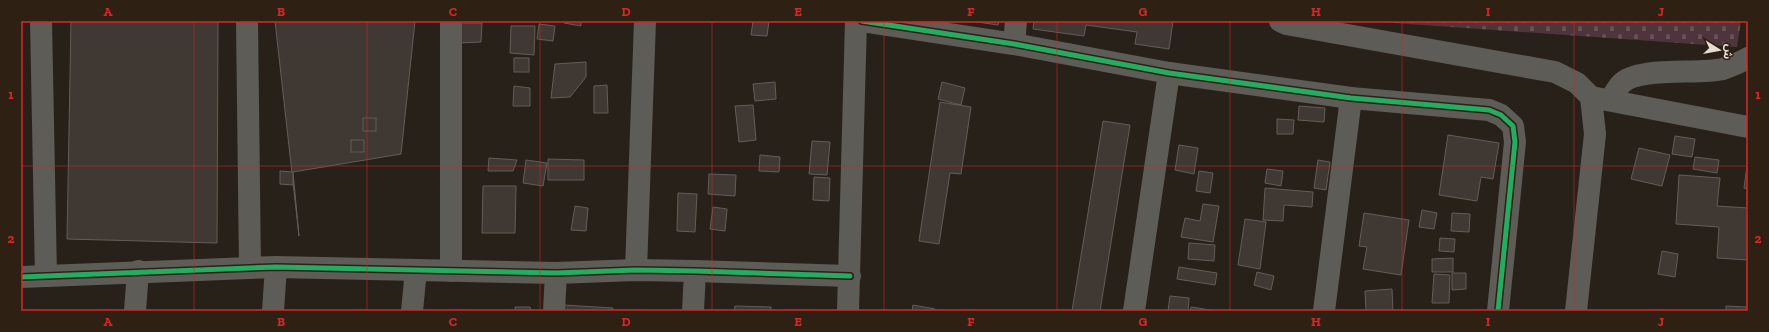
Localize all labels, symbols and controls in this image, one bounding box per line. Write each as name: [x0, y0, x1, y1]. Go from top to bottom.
text: A: [104, 4, 113, 19]
text: B: [277, 4, 285, 19]
text: C: [449, 4, 457, 19]
text: D: [621, 4, 631, 19]
text: E: [794, 4, 802, 19]
text: F: [967, 4, 975, 19]
text: G: [1139, 4, 1148, 19]
text: H: [1311, 4, 1321, 19]
text: I: [1486, 4, 1491, 19]
text: J: [1658, 4, 1664, 19]
north arrow: [1699, 30, 1739, 70]
text: ش: [1721, 43, 1736, 60]
text: 1: [8, 87, 14, 102]
text: 1: [1755, 87, 1761, 102]
text: 2: [8, 231, 15, 246]
text: 2: [1755, 231, 1762, 246]
text: A: [104, 314, 113, 329]
text: B: [277, 314, 285, 329]
text: C: [449, 314, 457, 329]
text: D: [621, 314, 631, 329]
text: E: [794, 314, 802, 329]
text: F: [967, 314, 975, 329]
text: G: [1139, 314, 1148, 329]
text: H: [1311, 314, 1321, 329]
text: I: [1486, 314, 1491, 329]
text: J: [1658, 314, 1664, 329]

